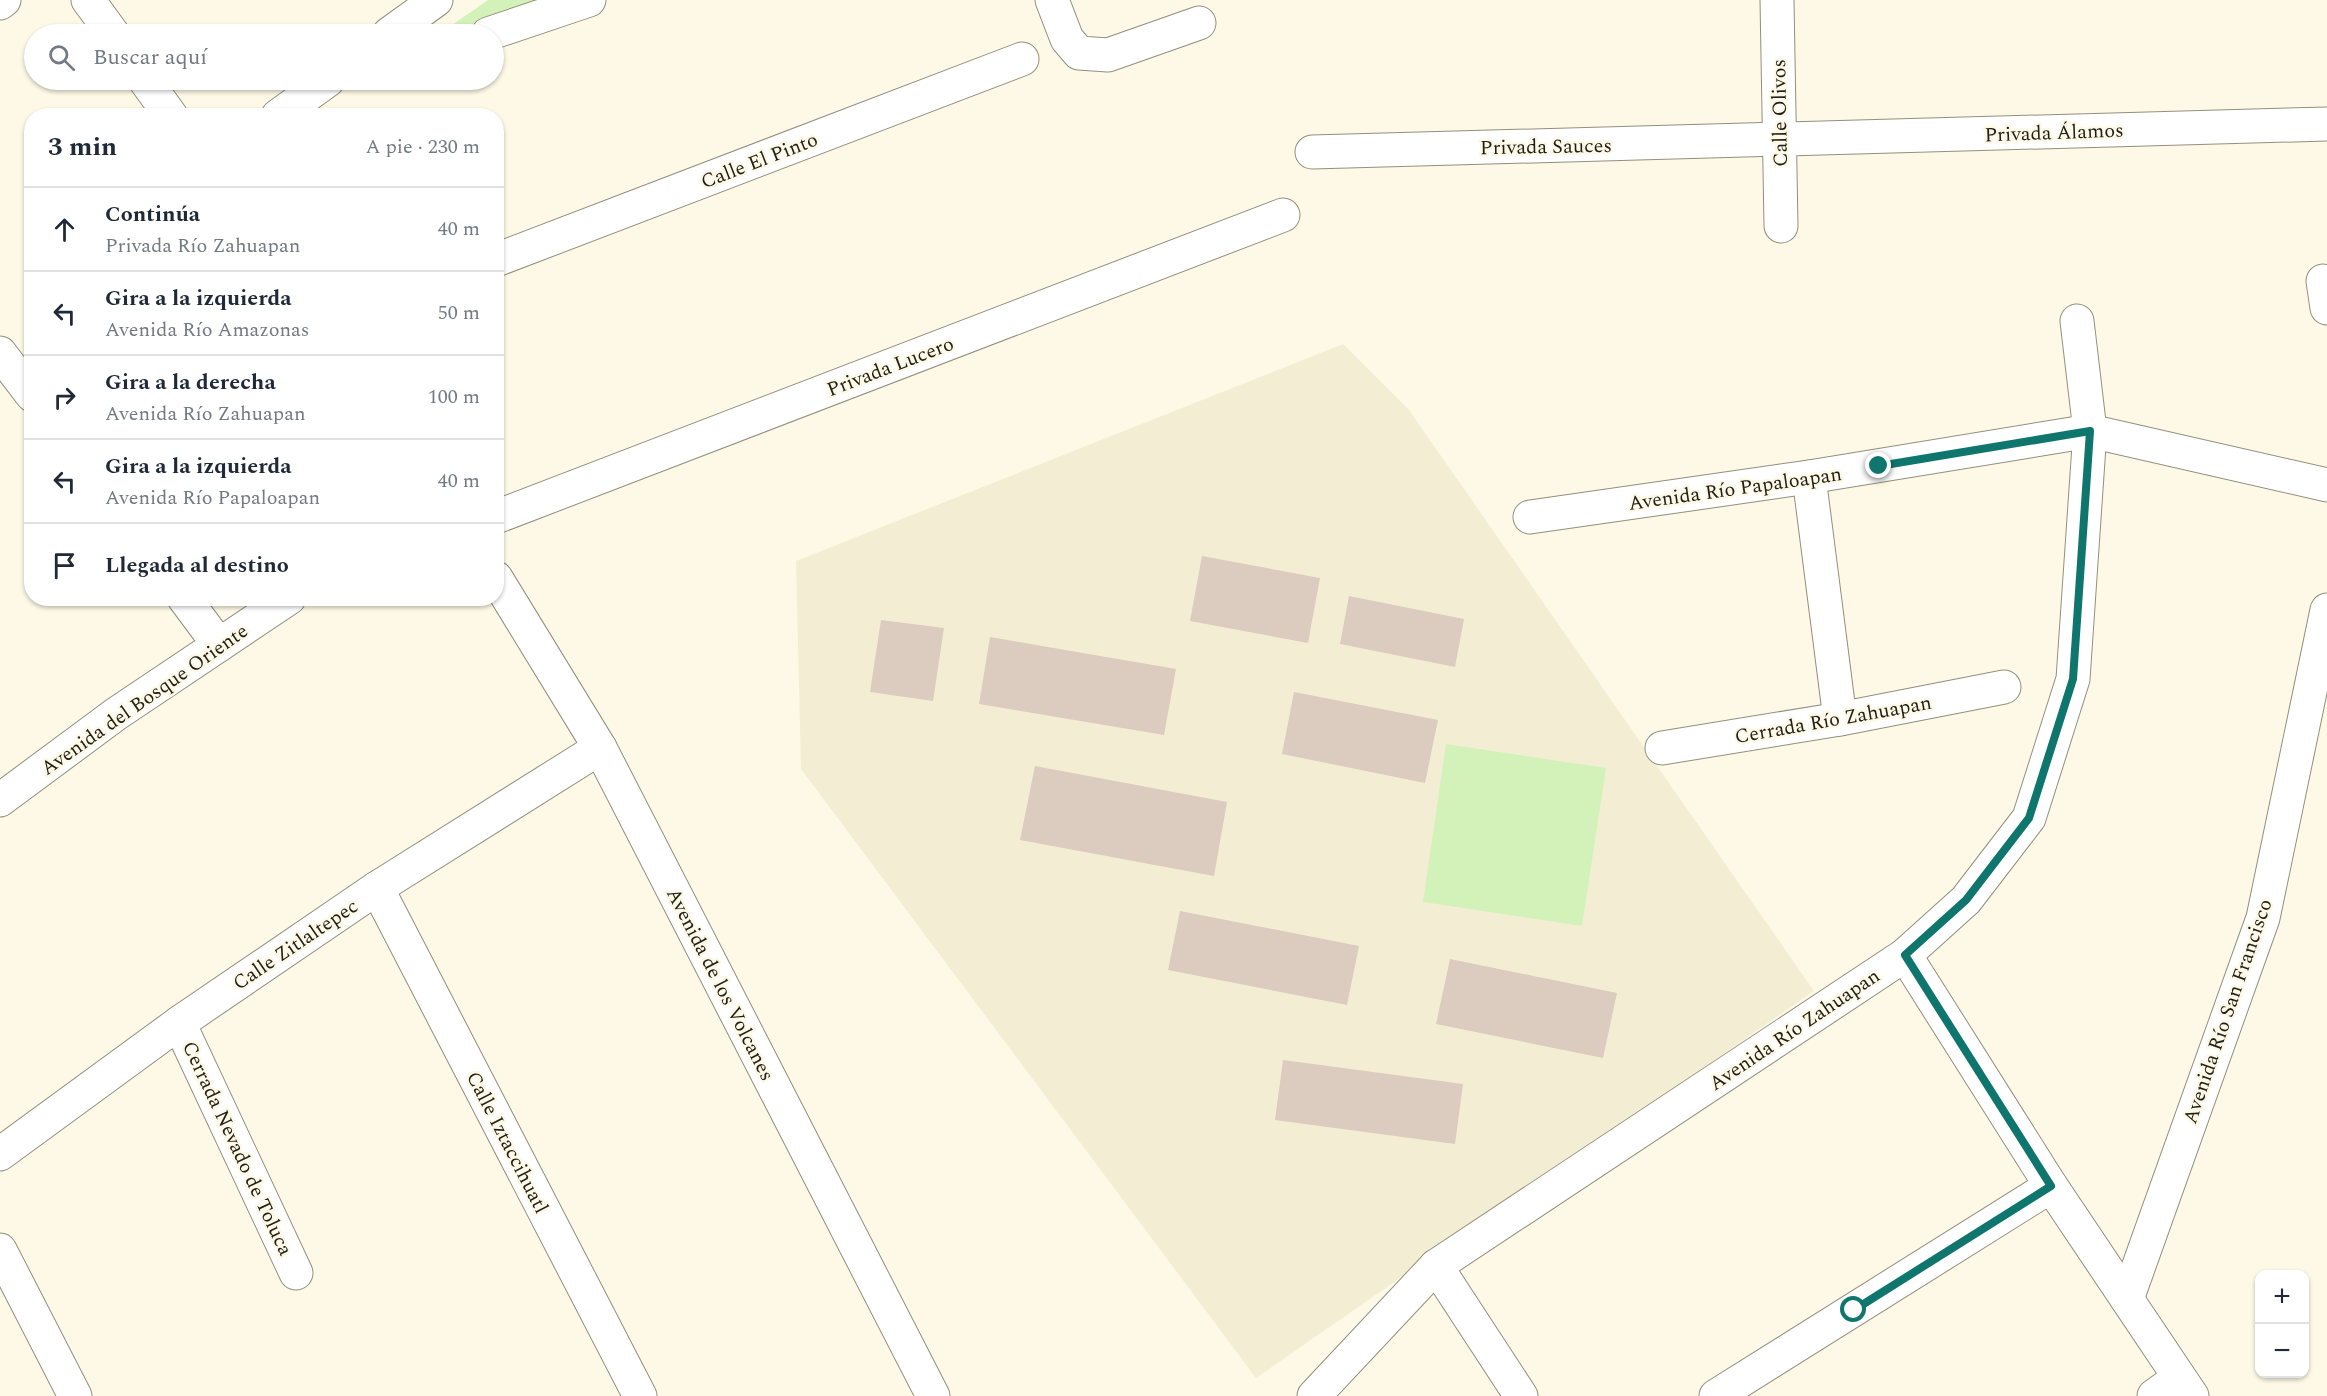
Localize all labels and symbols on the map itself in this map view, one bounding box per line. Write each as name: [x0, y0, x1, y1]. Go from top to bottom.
street label: Calle Olivos: [1764, 59, 1796, 167]
street label: Privada Álamos: [1984, 116, 2124, 150]
street label: Calle El Pinto: [697, 125, 822, 197]
street label: Privada Sauces: [1480, 131, 1612, 163]
street label: Privada Lucero: [822, 329, 958, 405]
route end: [1865, 452, 1891, 478]
street label: Avenida Río Papaloapan: [1626, 459, 1844, 519]
street label: Avenida del Bosque Oriente: [35, 617, 254, 783]
street label: Cerrada Río Zahuapan: [1732, 688, 1934, 752]
street label: Avenida de los Volcanes: [658, 883, 782, 1086]
street label: Calle Zitlaltepec: [227, 892, 364, 998]
street label: Avenida Río San Francisco: [2175, 895, 2281, 1128]
street label: Avenida Río Zahuapan: [1703, 961, 1886, 1098]
street label: Cerrada Nevado de Toluca: [174, 1036, 300, 1261]
street label: Calle Iztaccihuatl: [458, 1066, 556, 1219]
route start: [1840, 1296, 1866, 1322]

